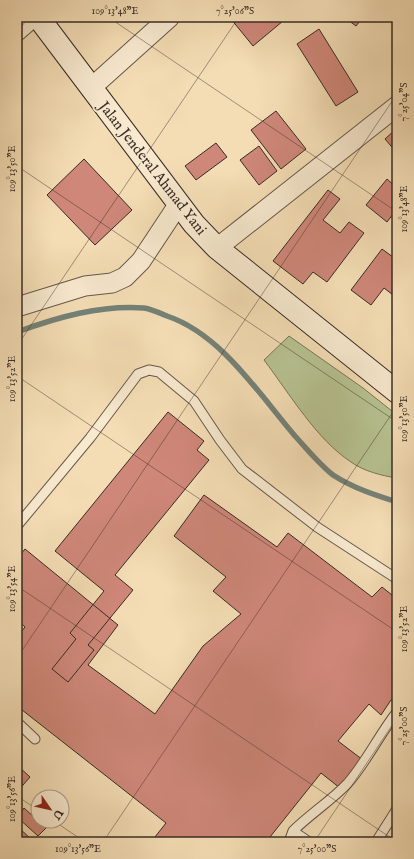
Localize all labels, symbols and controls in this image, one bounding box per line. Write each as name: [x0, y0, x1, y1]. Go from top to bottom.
text: 109°13'48"E: [91, 5, 139, 18]
text: 7°25'06"S: [216, 5, 254, 18]
text: 7°25'04"S: [398, 83, 411, 121]
street label: Jalan Jenderal Ahmad Yani: [93, 96, 211, 239]
text: 109°13'50"E: [6, 146, 19, 192]
text: 109°13'48"E: [398, 185, 411, 233]
text: 109°13'52"E: [6, 356, 19, 402]
text: 109°13'50"E: [398, 396, 411, 442]
text: 109°13'54"E: [6, 566, 19, 612]
text: 109°13'52"E: [398, 606, 411, 652]
text: 7°25'00"S: [398, 707, 411, 745]
text: 109°13'56"E: [6, 776, 19, 822]
north arrow: [30, 789, 70, 829]
text: U: [49, 805, 66, 822]
text: 109°13'56"E: [55, 843, 101, 856]
text: 7°25'00"S: [298, 843, 336, 856]

